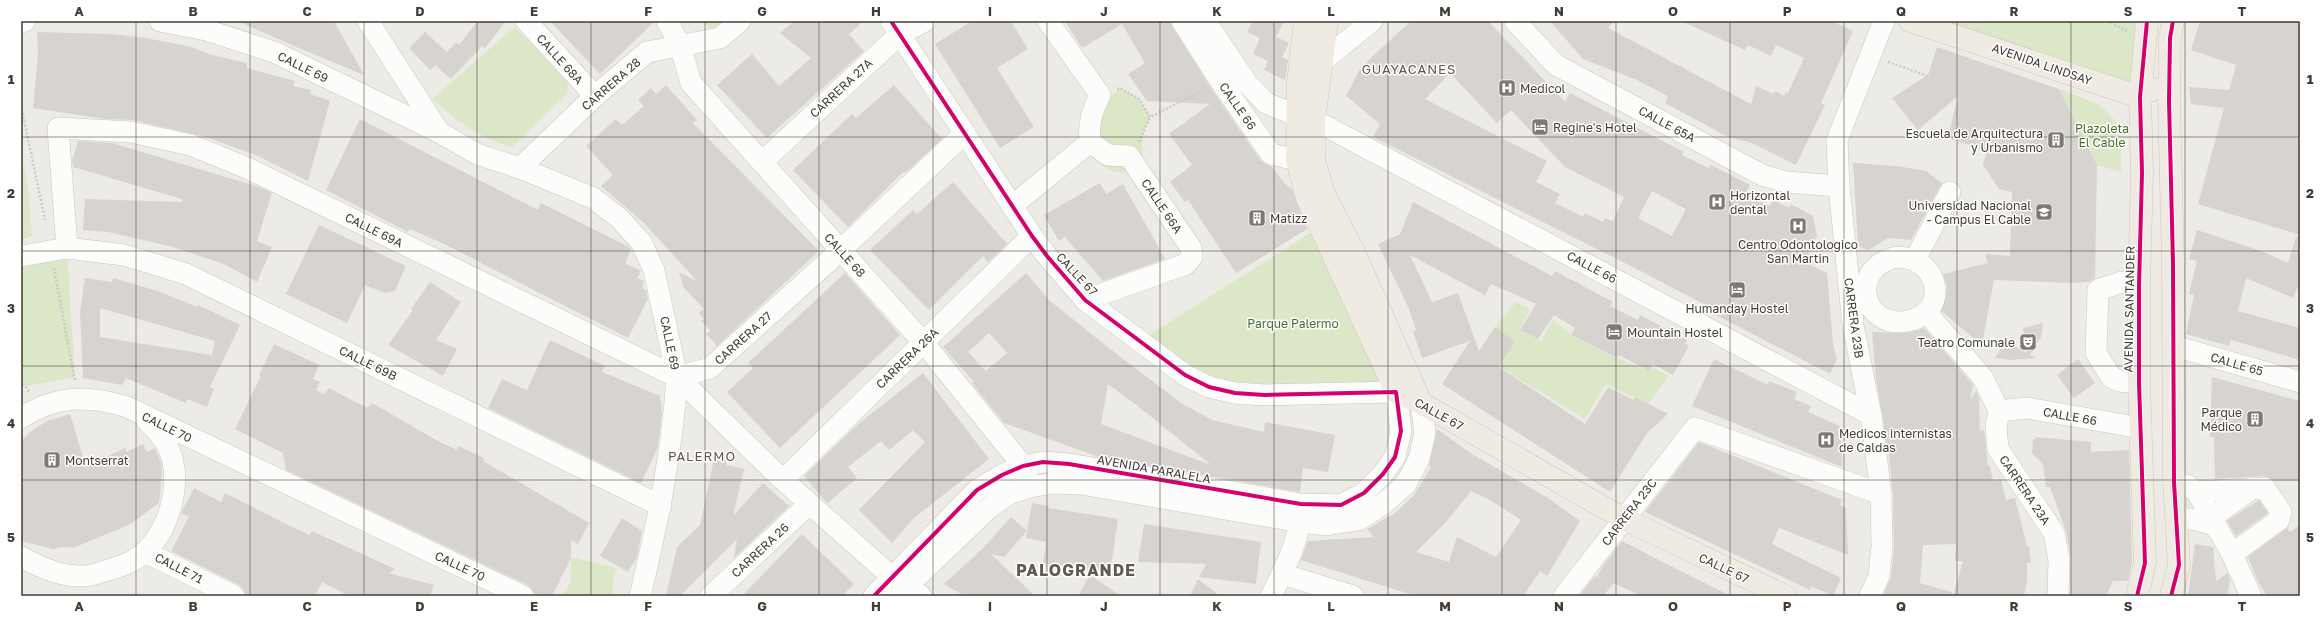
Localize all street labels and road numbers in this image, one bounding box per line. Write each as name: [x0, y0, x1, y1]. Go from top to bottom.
street label: CALLE 68A: [533, 31, 587, 87]
street label: AVENIDA LINDSAY: [1990, 40, 2094, 88]
street label: CALLE 69: [275, 48, 331, 86]
street label: CARRERA 28: [578, 54, 644, 114]
street label: CARRERA 27A: [807, 55, 875, 121]
street label: CALLE 66: [1216, 79, 1260, 133]
street label: CALLE 65A: [1636, 103, 1698, 145]
street label: CALLE 66A: [1138, 176, 1186, 236]
street label: CALLE 69A: [343, 210, 405, 250]
street label: CALLE 68: [821, 230, 869, 280]
street label: AVENIDA SANTANDER: [2120, 246, 2138, 372]
street label: CALLE 66: [1564, 248, 1620, 286]
street label: CALLE 67: [1053, 249, 1101, 299]
street label: CARRERA 23B: [1841, 277, 1867, 359]
street label: CARRERA 27: [711, 308, 775, 368]
street label: CALLE 69: [657, 315, 683, 371]
street label: CARRERA 26A: [873, 324, 941, 392]
street label: CALLE 69B: [337, 343, 399, 383]
street label: CALLE 65: [2209, 349, 2265, 379]
street label: CALLE 67: [1412, 394, 1466, 434]
street label: CALLE 66: [2042, 404, 2098, 428]
street label: CALLE 70: [140, 408, 194, 446]
street label: AVENIDA PARALELA: [1096, 452, 1212, 486]
street label: CARRERA 23A: [1996, 452, 2054, 528]
street label: CARRERA 23C: [1598, 475, 1660, 549]
street label: CARRERA 26: [728, 520, 792, 580]
street label: CALLE 70: [432, 548, 488, 584]
street label: CALLE 71: [152, 549, 206, 587]
street label: CALLE 67: [1697, 550, 1751, 586]

